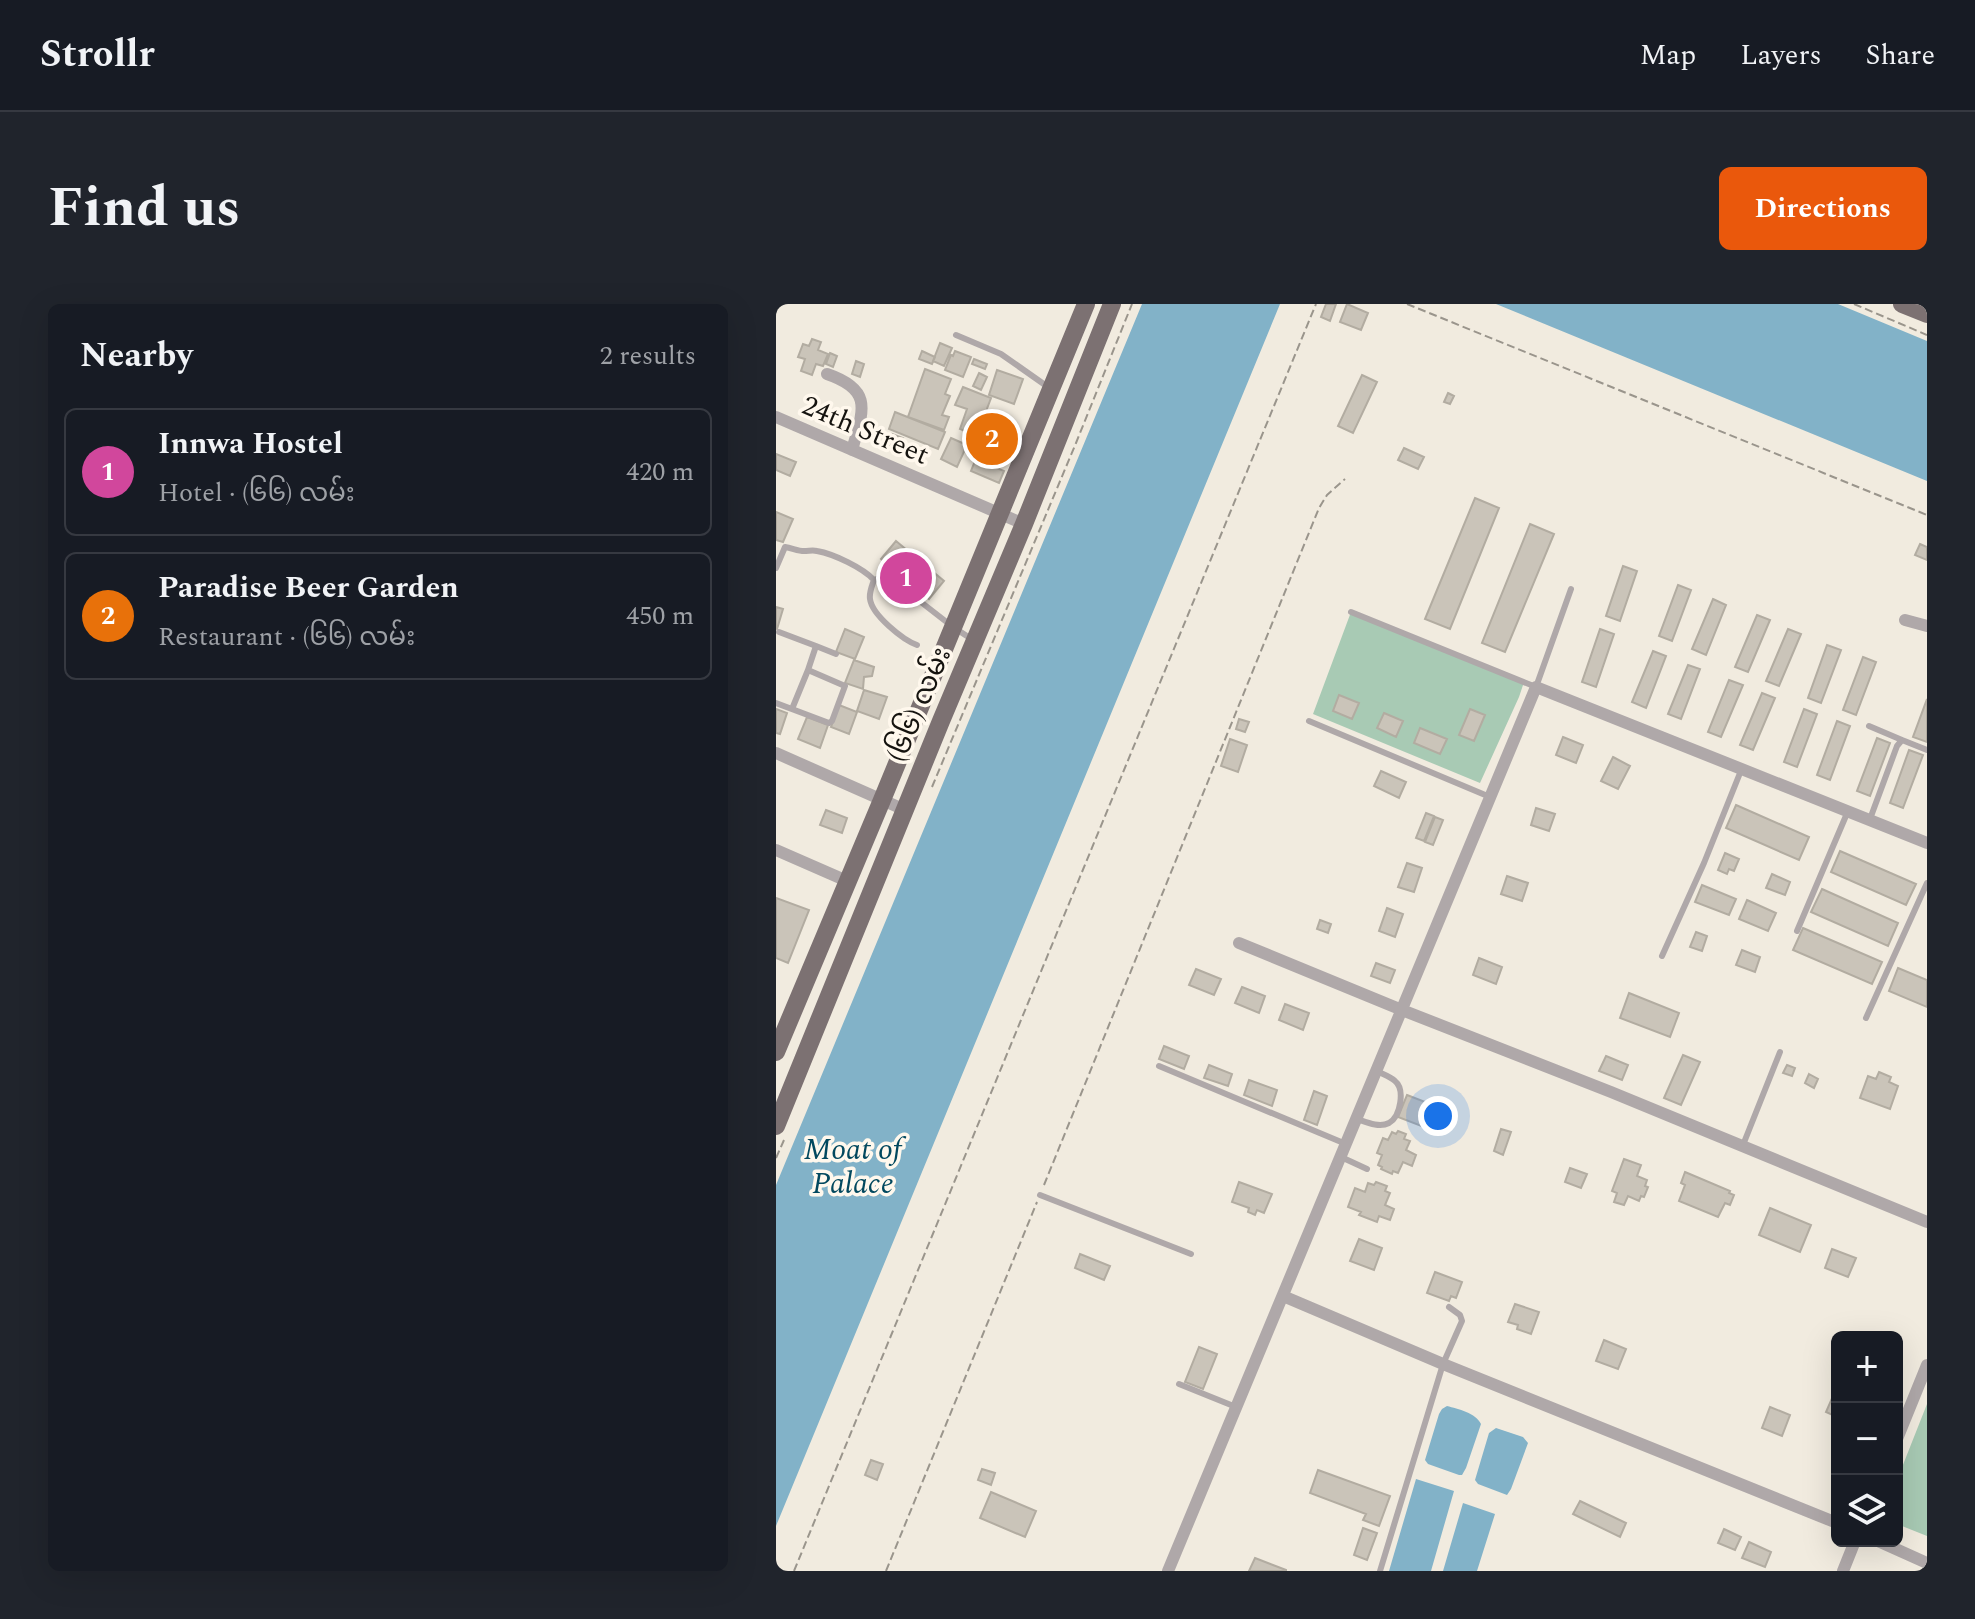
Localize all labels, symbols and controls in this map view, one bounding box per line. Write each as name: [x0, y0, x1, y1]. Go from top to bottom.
text: Strollr: [40, 26, 155, 84]
text: Map: [1640, 34, 1696, 77]
text: Layers: [1740, 34, 1822, 77]
text: Share: [1866, 34, 1935, 77]
text: Find us: [48, 166, 241, 251]
button: Directions: [1719, 167, 1927, 250]
text: Nearby: [80, 330, 193, 382]
text: 2 results: [600, 336, 696, 376]
street label: 24th Street: [795, 384, 936, 477]
pin: 2: [966, 409, 1018, 469]
text: Innwa Hostel: [158, 421, 343, 467]
text: 1: [101, 452, 115, 492]
text: 420 m: [626, 452, 694, 492]
text: Hotel · (၆၆) လမ်း: [158, 473, 355, 513]
pin: 1: [880, 548, 932, 608]
text: Paradise Beer Garden: [158, 565, 459, 611]
text: 2: [101, 596, 115, 636]
text: 450 m: [626, 596, 694, 636]
text: Restaurant · (၆၆) လမ်း: [158, 617, 415, 657]
street label: (၆၆) လမ်း: [876, 640, 963, 769]
your location: [1418, 1096, 1458, 1136]
water label: Moat of Palace: [804, 1127, 907, 1207]
map controls: [1831, 1331, 1903, 1547]
button: +: [1831, 1331, 1903, 1403]
button: −: [1831, 1403, 1903, 1475]
button: layers: [1831, 1475, 1903, 1547]

